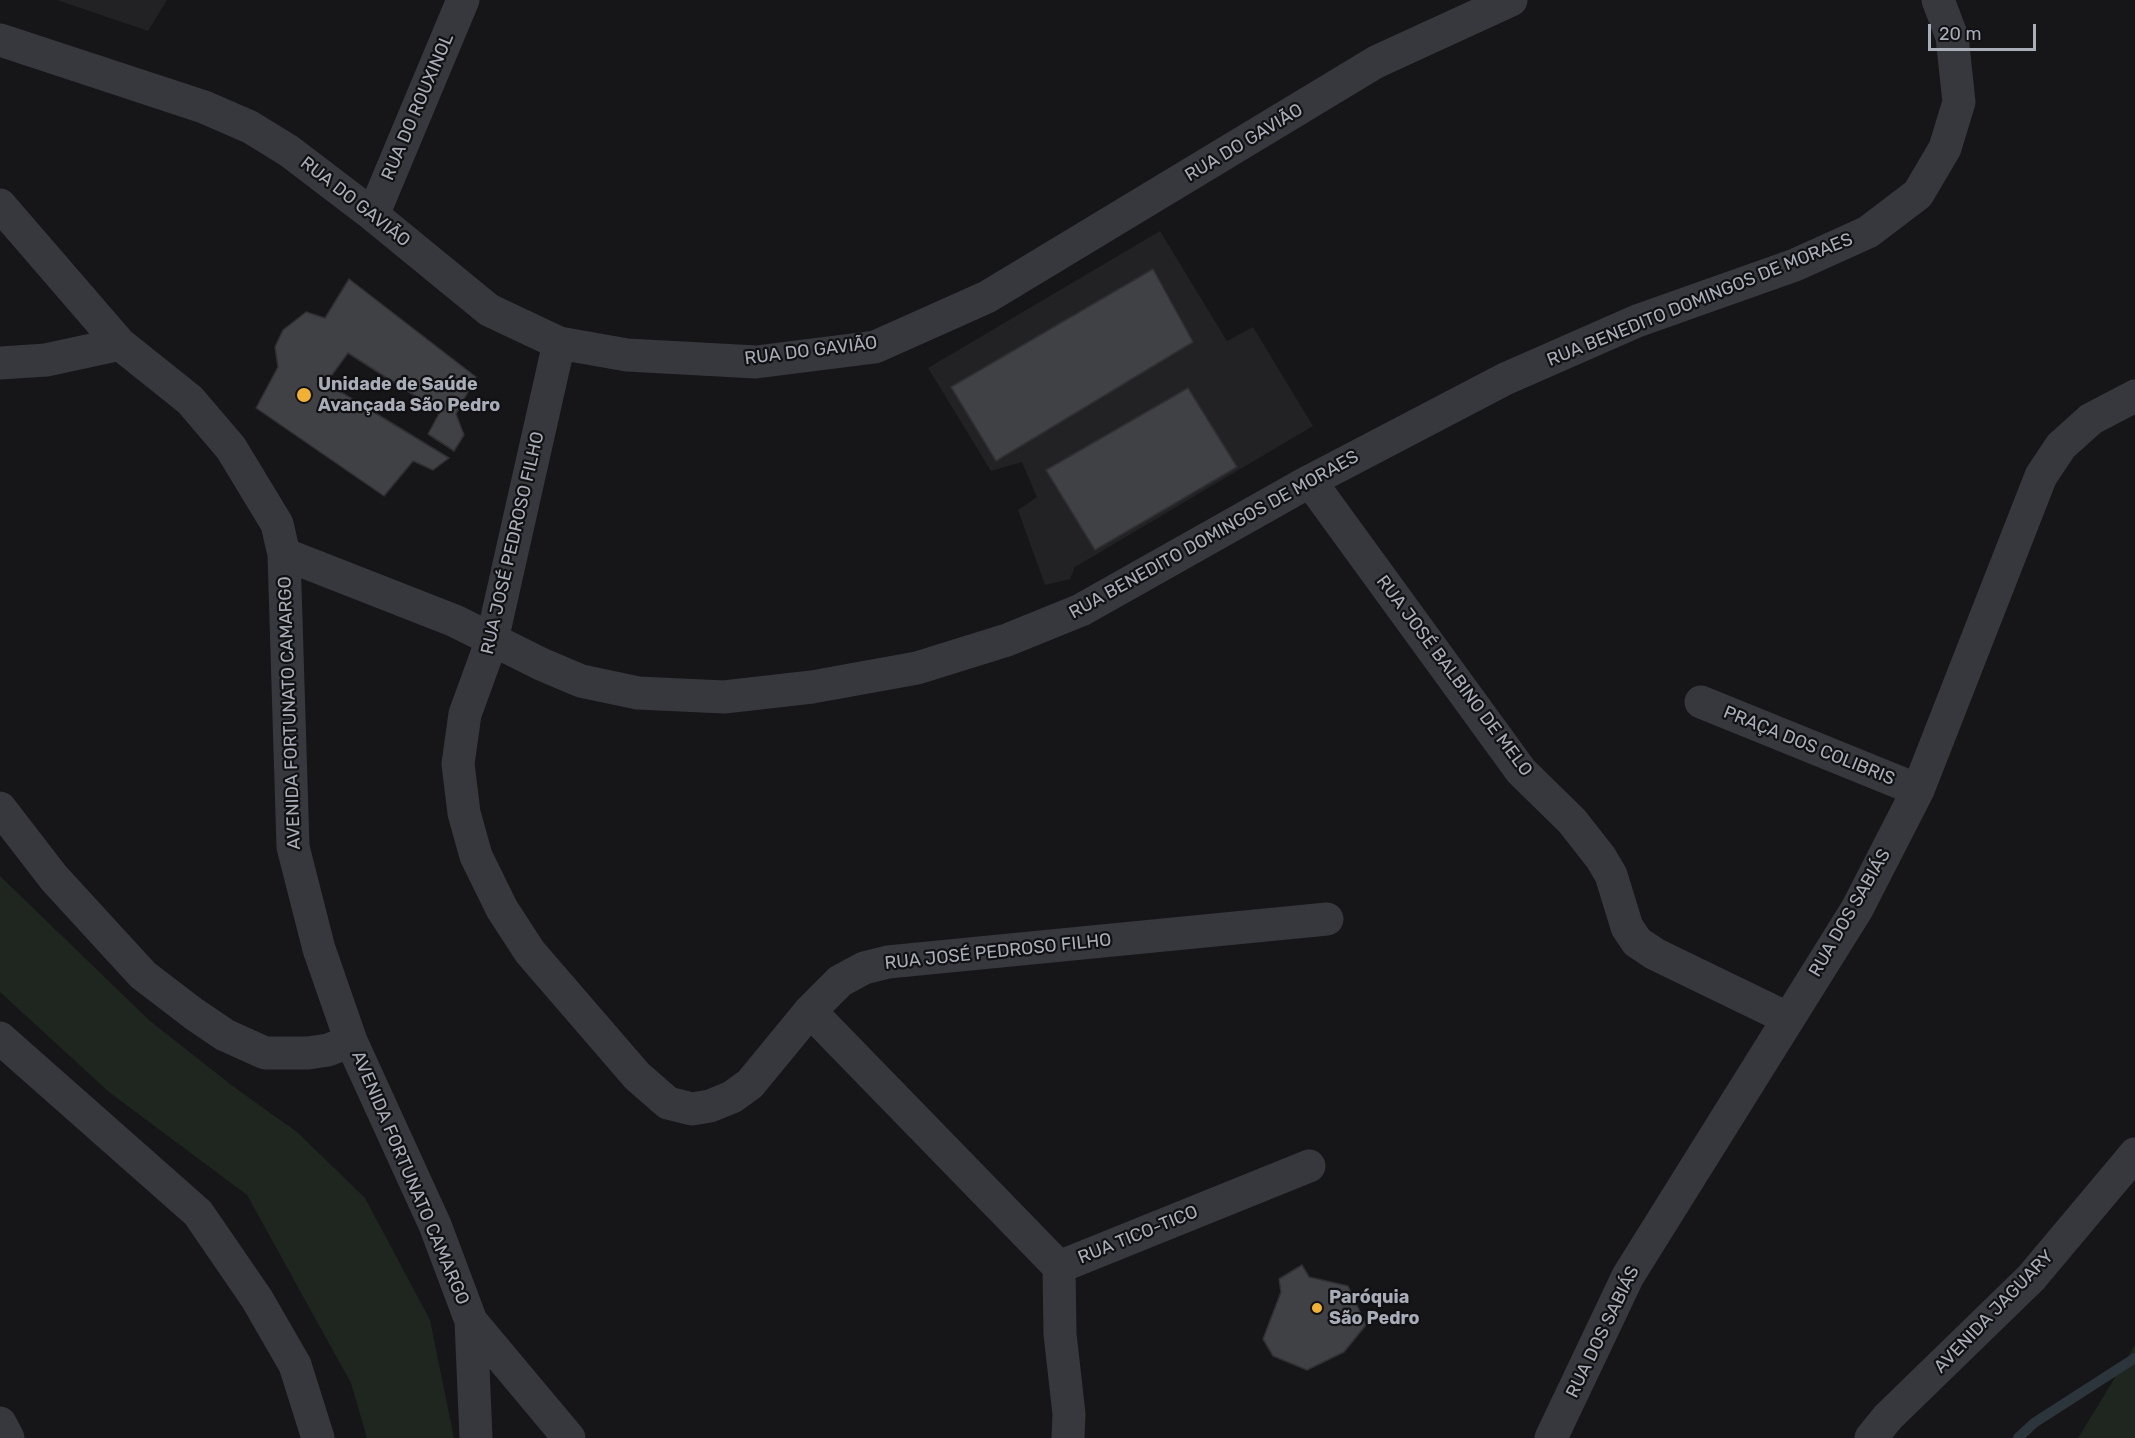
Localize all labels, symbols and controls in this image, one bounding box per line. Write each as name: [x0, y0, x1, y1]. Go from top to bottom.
scale bar: [1931, 12, 2039, 50]
text: 20 m: [1939, 23, 1981, 45]
street label: RUA DO ROUXINOL: [377, 30, 459, 184]
street label: RUA DO GAVIÃO: [1181, 99, 1307, 187]
street label: RUA DO GAVIÃO: [296, 152, 414, 252]
street label: RUA BENEDITO DOMINGOS DE MORAES: [1544, 229, 1856, 371]
street label: RUA DO GAVIÃO: [743, 332, 879, 370]
place label: Unidade de Saúde Avançada São Pedro: [318, 374, 500, 416]
marker: Unidade de Saúde Avançada São Pedro: [295, 386, 313, 404]
street label: RUA JOSÉ PEDROSO FILHO: [477, 430, 549, 656]
street label: RUA BENEDITO DOMINGOS DE MORAES: [1066, 446, 1362, 624]
street label: RUA JOSÉ BALBINO DE MELO: [1371, 571, 1537, 781]
street label: AVENIDA FORTUNATO CAMARGO: [274, 576, 306, 850]
street label: PRAÇA DOS COLIBRIS: [1720, 702, 1898, 790]
street label: RUA DOS SABIÁS: [1805, 845, 1895, 981]
street label: RUA JOSÉ PEDROSO FILHO: [884, 929, 1112, 975]
street label: AVENIDA FORTUNATO CAMARGO: [347, 1048, 473, 1308]
street label: RUA TICO-TICO: [1075, 1201, 1201, 1269]
street label: AVENIDA JAGUARY: [1930, 1246, 2058, 1378]
street label: RUA DOS SABIÁS: [1562, 1263, 1644, 1401]
place label: Paróquia São Pedro: [1329, 1287, 1420, 1330]
marker: Paróquia São Pedro: [1310, 1301, 1324, 1315]

